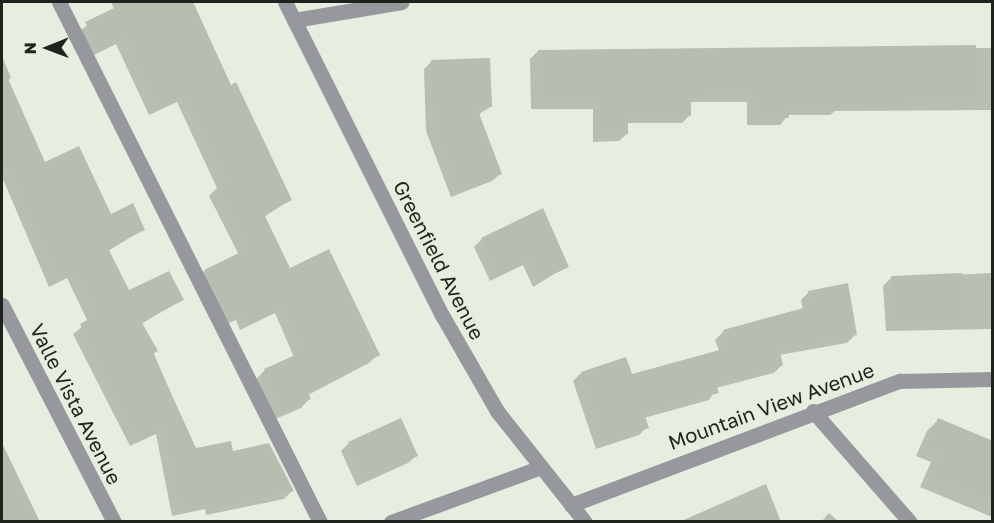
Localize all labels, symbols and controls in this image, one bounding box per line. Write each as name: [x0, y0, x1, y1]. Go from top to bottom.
north arrow: [18, 18, 78, 78]
text: N: [20, 42, 40, 55]
street label: Greenfield Avenue: [388, 176, 490, 344]
street label: Valle Vista Avenue: [25, 320, 127, 488]
street label: Mountain View Avenue: [665, 358, 877, 454]

